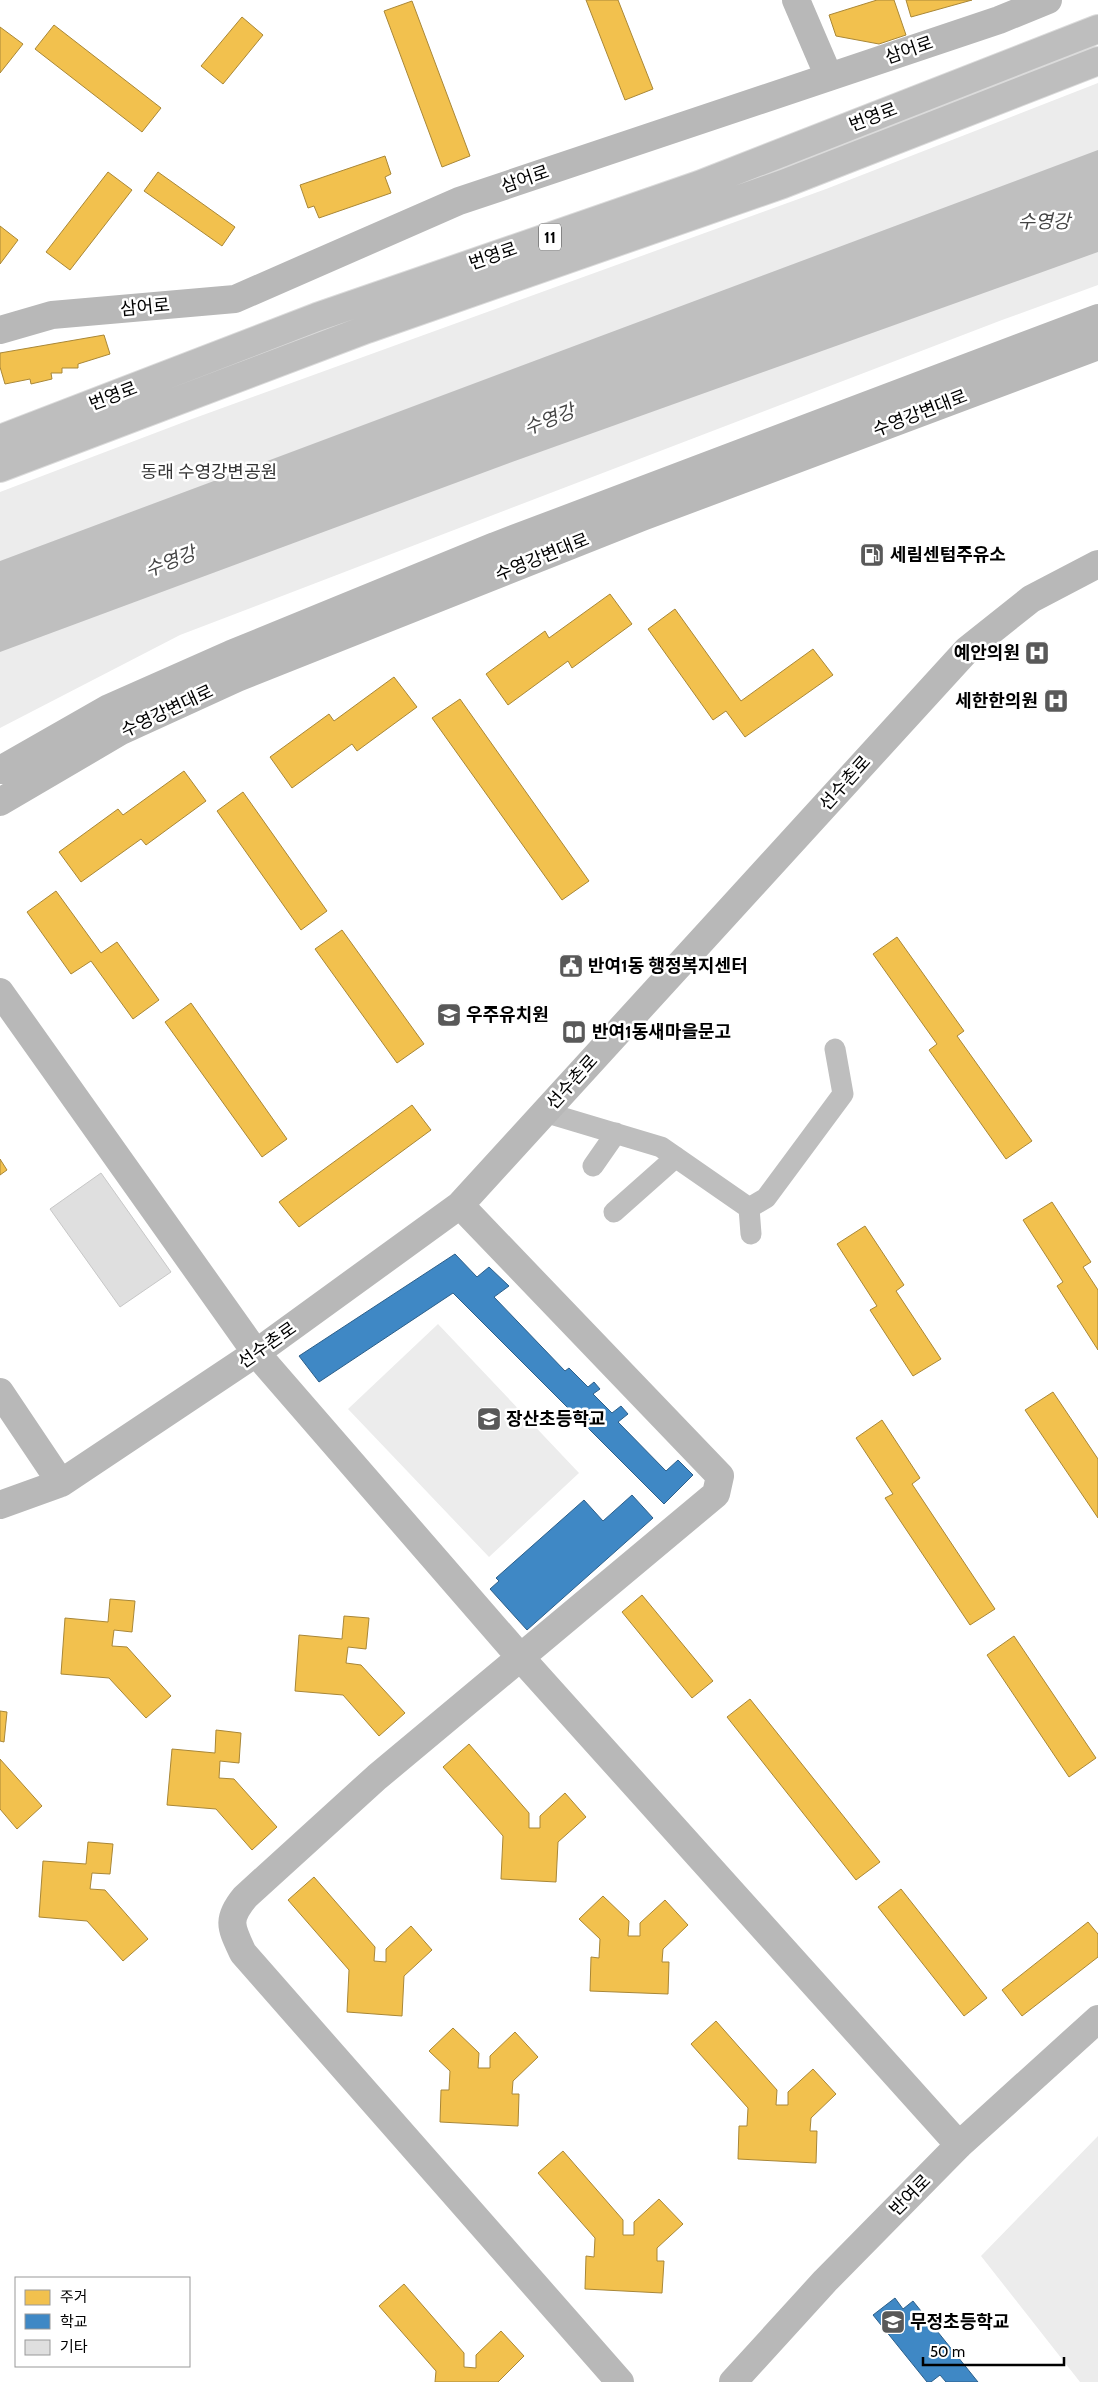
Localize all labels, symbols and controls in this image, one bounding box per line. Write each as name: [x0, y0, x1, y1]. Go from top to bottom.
street label: 삼어로: [882, 32, 936, 68]
street label: 번영로: [846, 98, 900, 136]
street label: 삼어로: [498, 161, 552, 197]
water label: 수영강: [1018, 210, 1073, 233]
road number: 11: [539, 223, 561, 250]
street label: 번영로: [466, 238, 520, 274]
street label: 삼어로: [119, 294, 171, 320]
street label: 번영로: [86, 377, 140, 415]
street label: 수영강변대로: [870, 385, 970, 441]
water label: 수영강: [521, 398, 580, 440]
park label: 동래 수영강변공원: [141, 461, 277, 483]
street label: 수영강변대로: [492, 528, 592, 586]
water label: 수영강: [142, 540, 201, 582]
fuel station icon: 세림센텀주유소: [859, 542, 885, 568]
place label: 세림센텀주유소: [890, 544, 1006, 566]
hospital icon: 예안의원: [1024, 640, 1050, 666]
place label: 예안의원: [954, 642, 1020, 664]
street label: 수영강변대로: [117, 680, 217, 742]
hospital icon: 세한한의원: [1043, 688, 1069, 714]
place label: 세한한의원: [955, 690, 1038, 712]
street label: 선수촌로: [815, 751, 875, 815]
public building icon: 반여1동 행정복지센터: [558, 953, 584, 979]
place label: 반여1동 행정복지센터: [588, 955, 748, 977]
school or university icon: 우주유치원: [436, 1002, 462, 1028]
place label: 우주유치원: [466, 1004, 549, 1026]
library icon: 반여1동새마을문고: [561, 1019, 587, 1045]
place label: 반여1동새마을문고: [592, 1021, 731, 1043]
street label: 선수촌로: [542, 1050, 602, 1114]
street label: 선수촌로: [234, 1317, 300, 1373]
school or university icon: 장산초등학교: [476, 1406, 502, 1432]
place label: 장산초등학교: [506, 1408, 605, 1430]
street label: 반여로: [885, 2170, 935, 2220]
legend: [15, 2277, 190, 2367]
text: 주거: [60, 2288, 88, 2306]
school or university icon: 무정초등학교: [880, 2309, 906, 2335]
place label: 무정초등학교: [910, 2311, 1009, 2333]
text: 학교: [60, 2313, 88, 2331]
scale bar: [923, 2334, 1064, 2366]
text: 기타: [60, 2338, 88, 2356]
text: 50 m: [930, 2343, 965, 2361]

